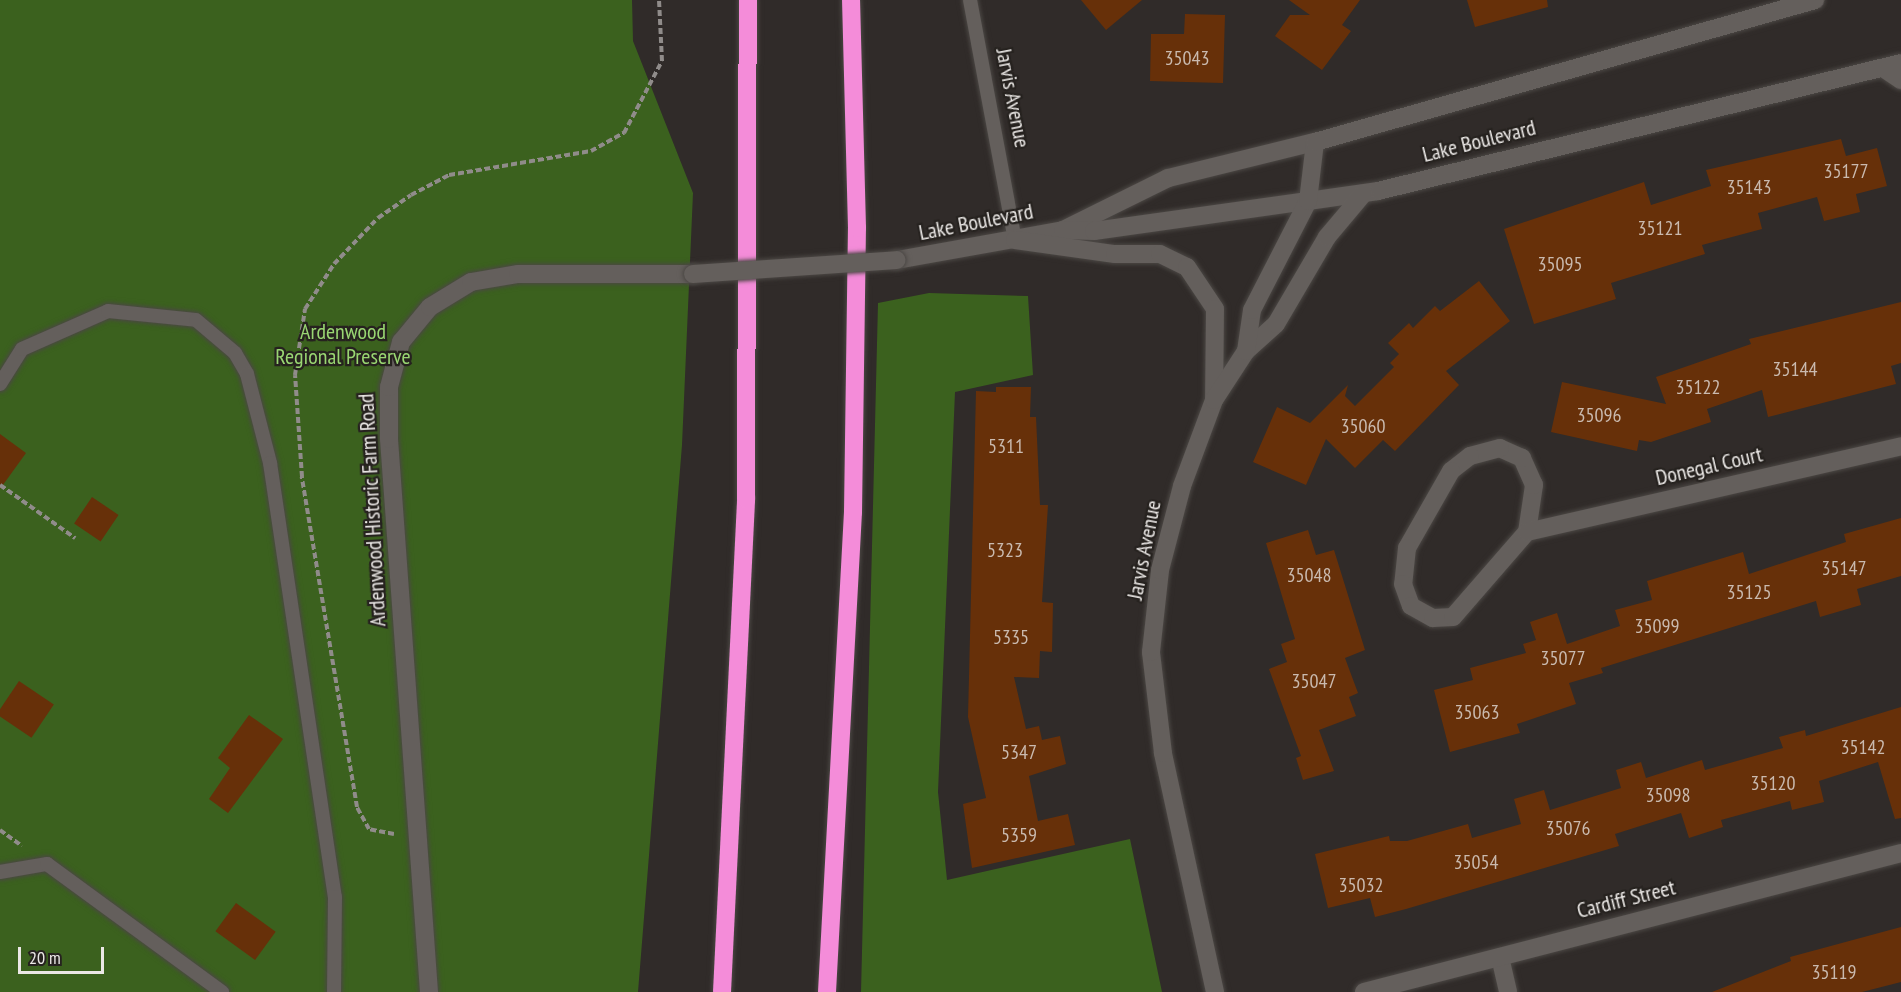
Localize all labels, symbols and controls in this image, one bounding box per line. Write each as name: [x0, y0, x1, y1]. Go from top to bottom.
street label: Jarvis Avenue: [990, 46, 1036, 150]
house number: 35043: [1165, 46, 1209, 70]
street label: Lake Boulevard: [1420, 114, 1538, 168]
house number: 35177: [1824, 159, 1868, 183]
house number: 35143: [1727, 175, 1771, 199]
street label: Lake Boulevard: [917, 198, 1035, 246]
house number: 35121: [1638, 216, 1682, 240]
house number: 35095: [1538, 252, 1582, 276]
park label: Ardenwood Regional Preserve: [275, 318, 411, 370]
house number: 35144: [1773, 357, 1817, 381]
house number: 35122: [1676, 375, 1720, 399]
street label: Ardenwood Historic Farm Road: [353, 393, 391, 627]
house number: 35096: [1577, 403, 1621, 427]
house number: 35060: [1341, 414, 1385, 438]
house number: 5311: [988, 434, 1024, 458]
street label: Donegal Court: [1653, 441, 1765, 491]
street label: Jarvis Avenue: [1121, 498, 1167, 602]
house number: 5323: [987, 538, 1023, 562]
house number: 35147: [1822, 556, 1866, 580]
house number: 35048: [1287, 563, 1331, 587]
house number: 35125: [1727, 580, 1771, 604]
house number: 35099: [1635, 614, 1679, 638]
house number: 5335: [993, 625, 1029, 649]
house number: 35077: [1541, 646, 1585, 670]
house number: 35047: [1292, 669, 1336, 693]
house number: 35063: [1455, 700, 1499, 724]
house number: 35142: [1841, 735, 1885, 759]
house number: 5347: [1001, 740, 1037, 764]
house number: 35120: [1751, 771, 1795, 795]
house number: 35098: [1646, 783, 1690, 807]
house number: 35076: [1546, 816, 1590, 840]
house number: 5359: [1001, 823, 1037, 847]
house number: 35054: [1454, 850, 1498, 874]
house number: 35032: [1339, 873, 1383, 897]
street label: Cardiff Street: [1574, 874, 1678, 924]
scale bar: [21, 935, 106, 973]
text: 20 m: [29, 946, 61, 969]
house number: 35119: [1812, 960, 1856, 984]

